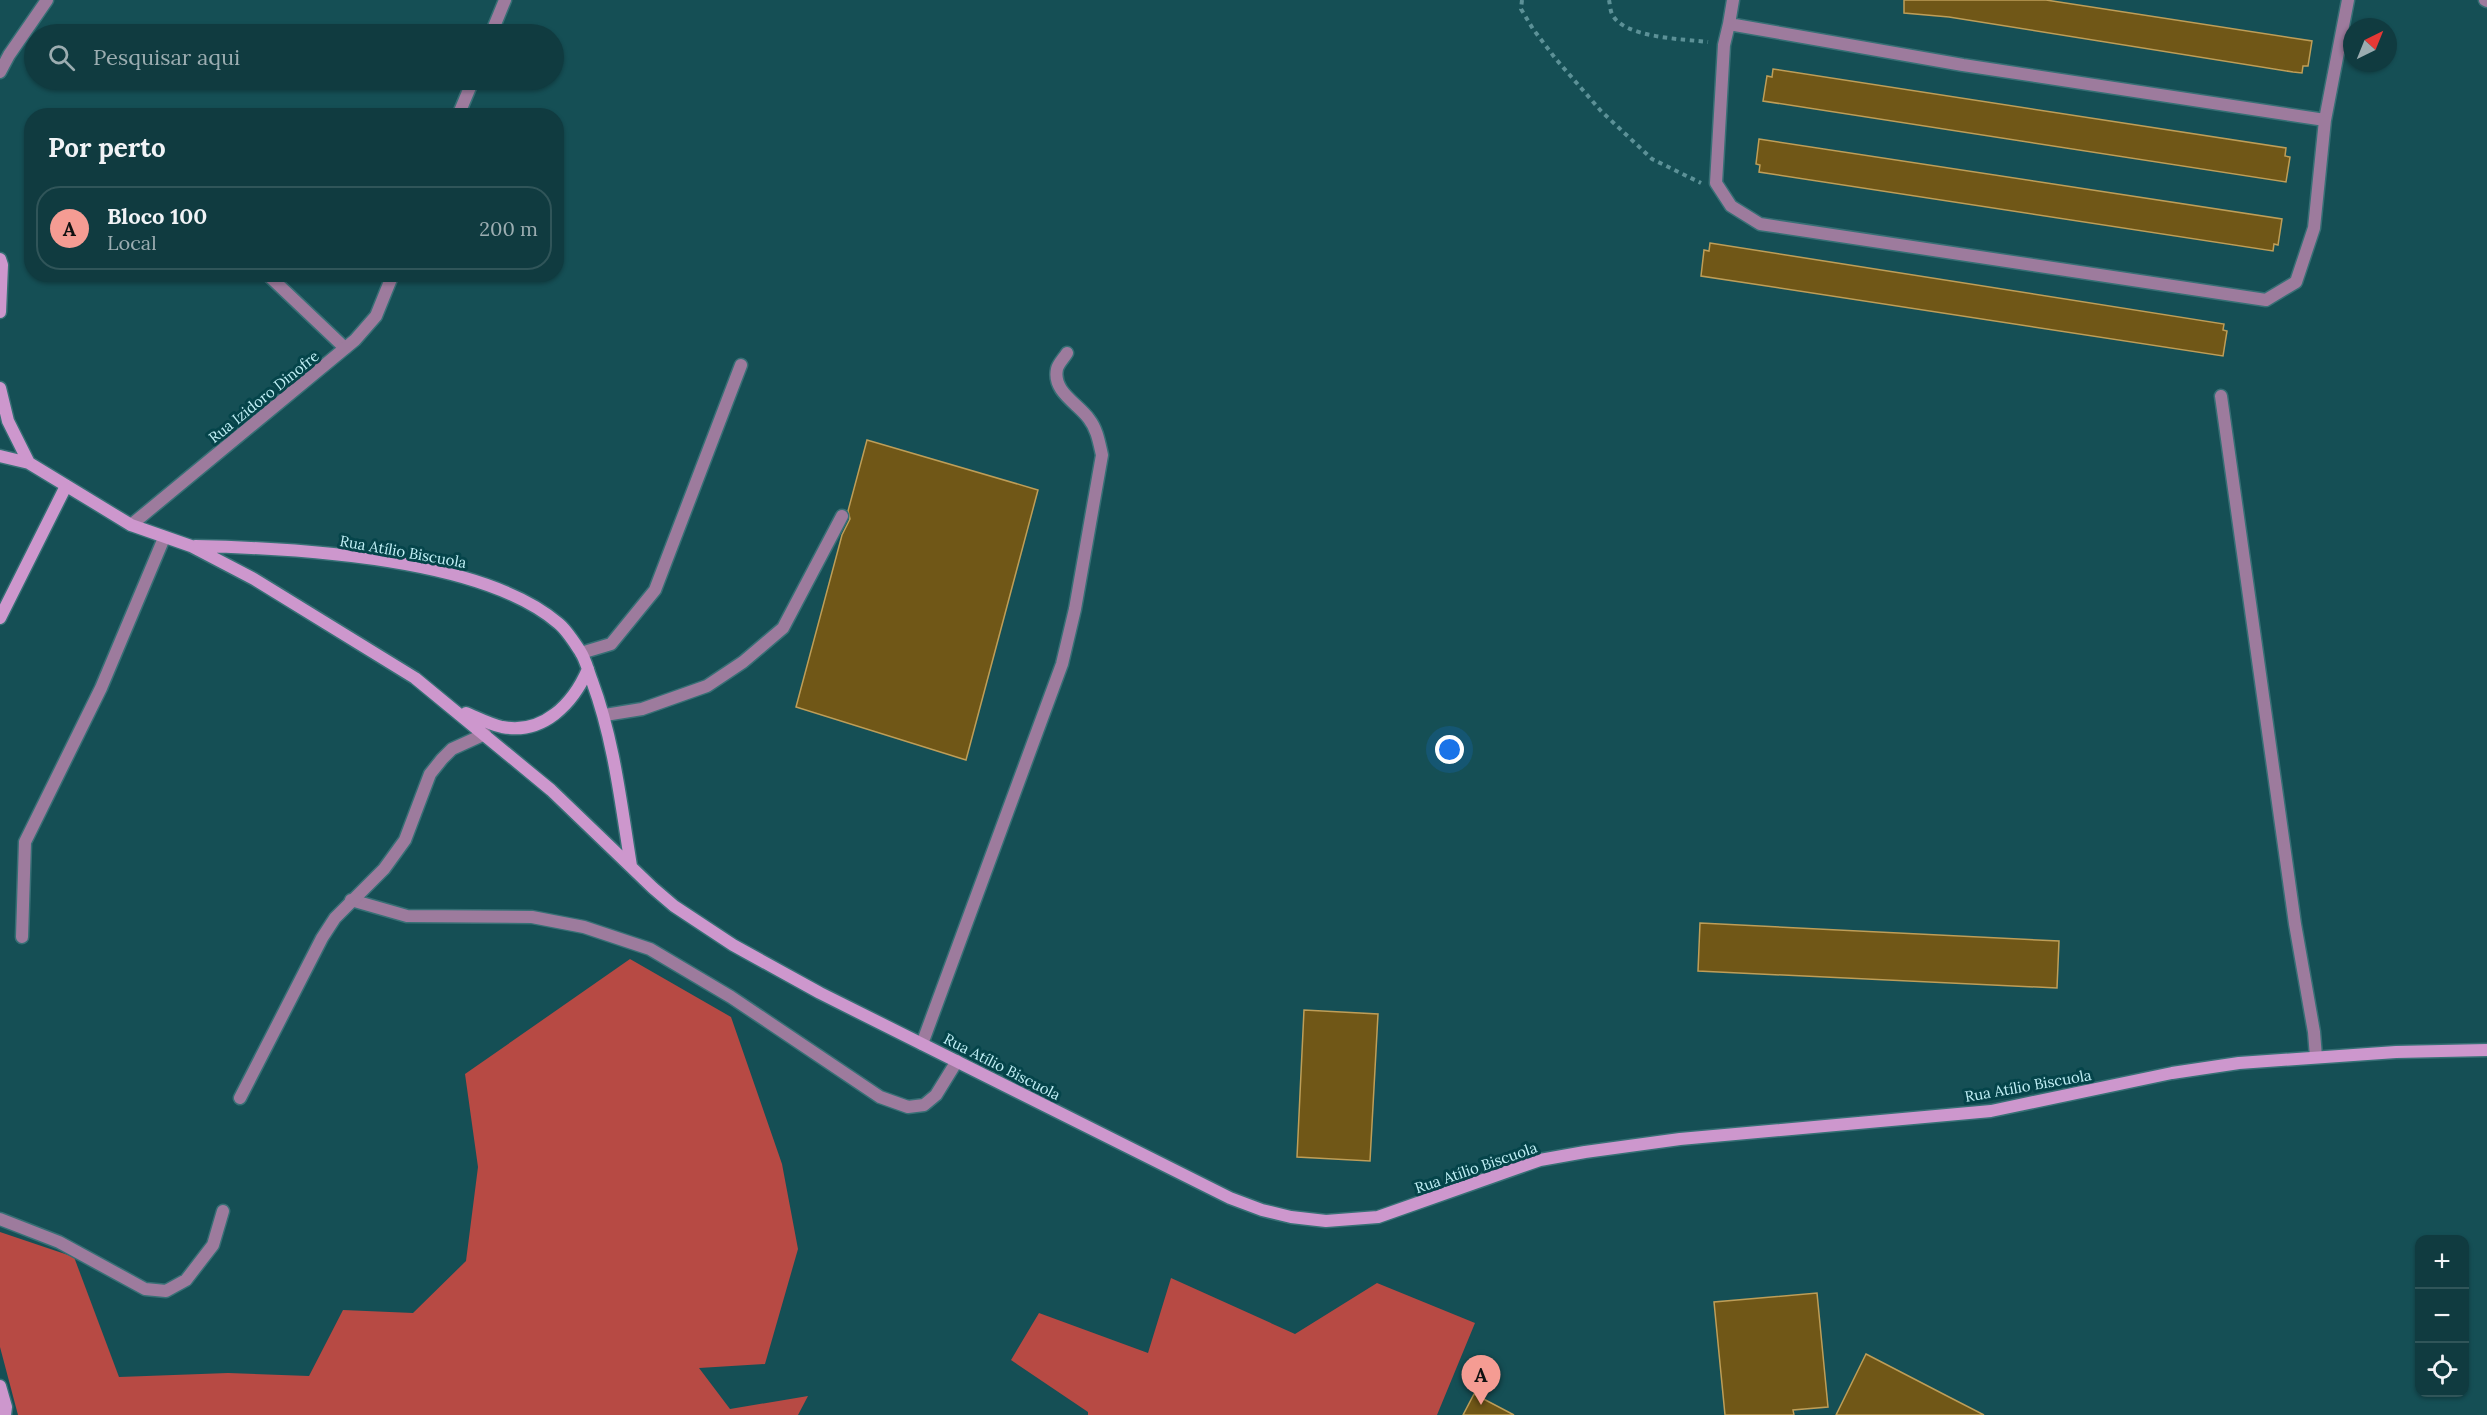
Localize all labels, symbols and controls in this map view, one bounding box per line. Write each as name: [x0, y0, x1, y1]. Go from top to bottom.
north arrow: [2343, 18, 2397, 72]
search box: [24, 24, 564, 90]
icon: search: [45, 41, 78, 74]
text: Pesquisar aqui: [93, 43, 240, 71]
text: Por perto: [48, 131, 166, 164]
text: Bloco 100: [107, 202, 207, 230]
text: A: [63, 216, 76, 241]
text: 200 m: [479, 216, 538, 241]
text: Local: [107, 230, 157, 255]
street label: Rua Izidoro Dinofre: [205, 346, 323, 447]
street label: Rua Atílio Biscuola: [338, 531, 468, 572]
your location: [1435, 735, 1464, 764]
street label: Rua Atílio Biscuola: [941, 1029, 1064, 1104]
street label: Rua Atílio Biscuola: [1963, 1065, 2093, 1106]
street label: Rua Atílio Biscuola: [1412, 1138, 1540, 1197]
map controls: [2415, 1235, 2469, 1397]
button: +: [2415, 1235, 2469, 1289]
button: −: [2415, 1289, 2469, 1343]
button: locate: [2415, 1343, 2469, 1397]
pin: A: [1462, 1356, 1500, 1405]

